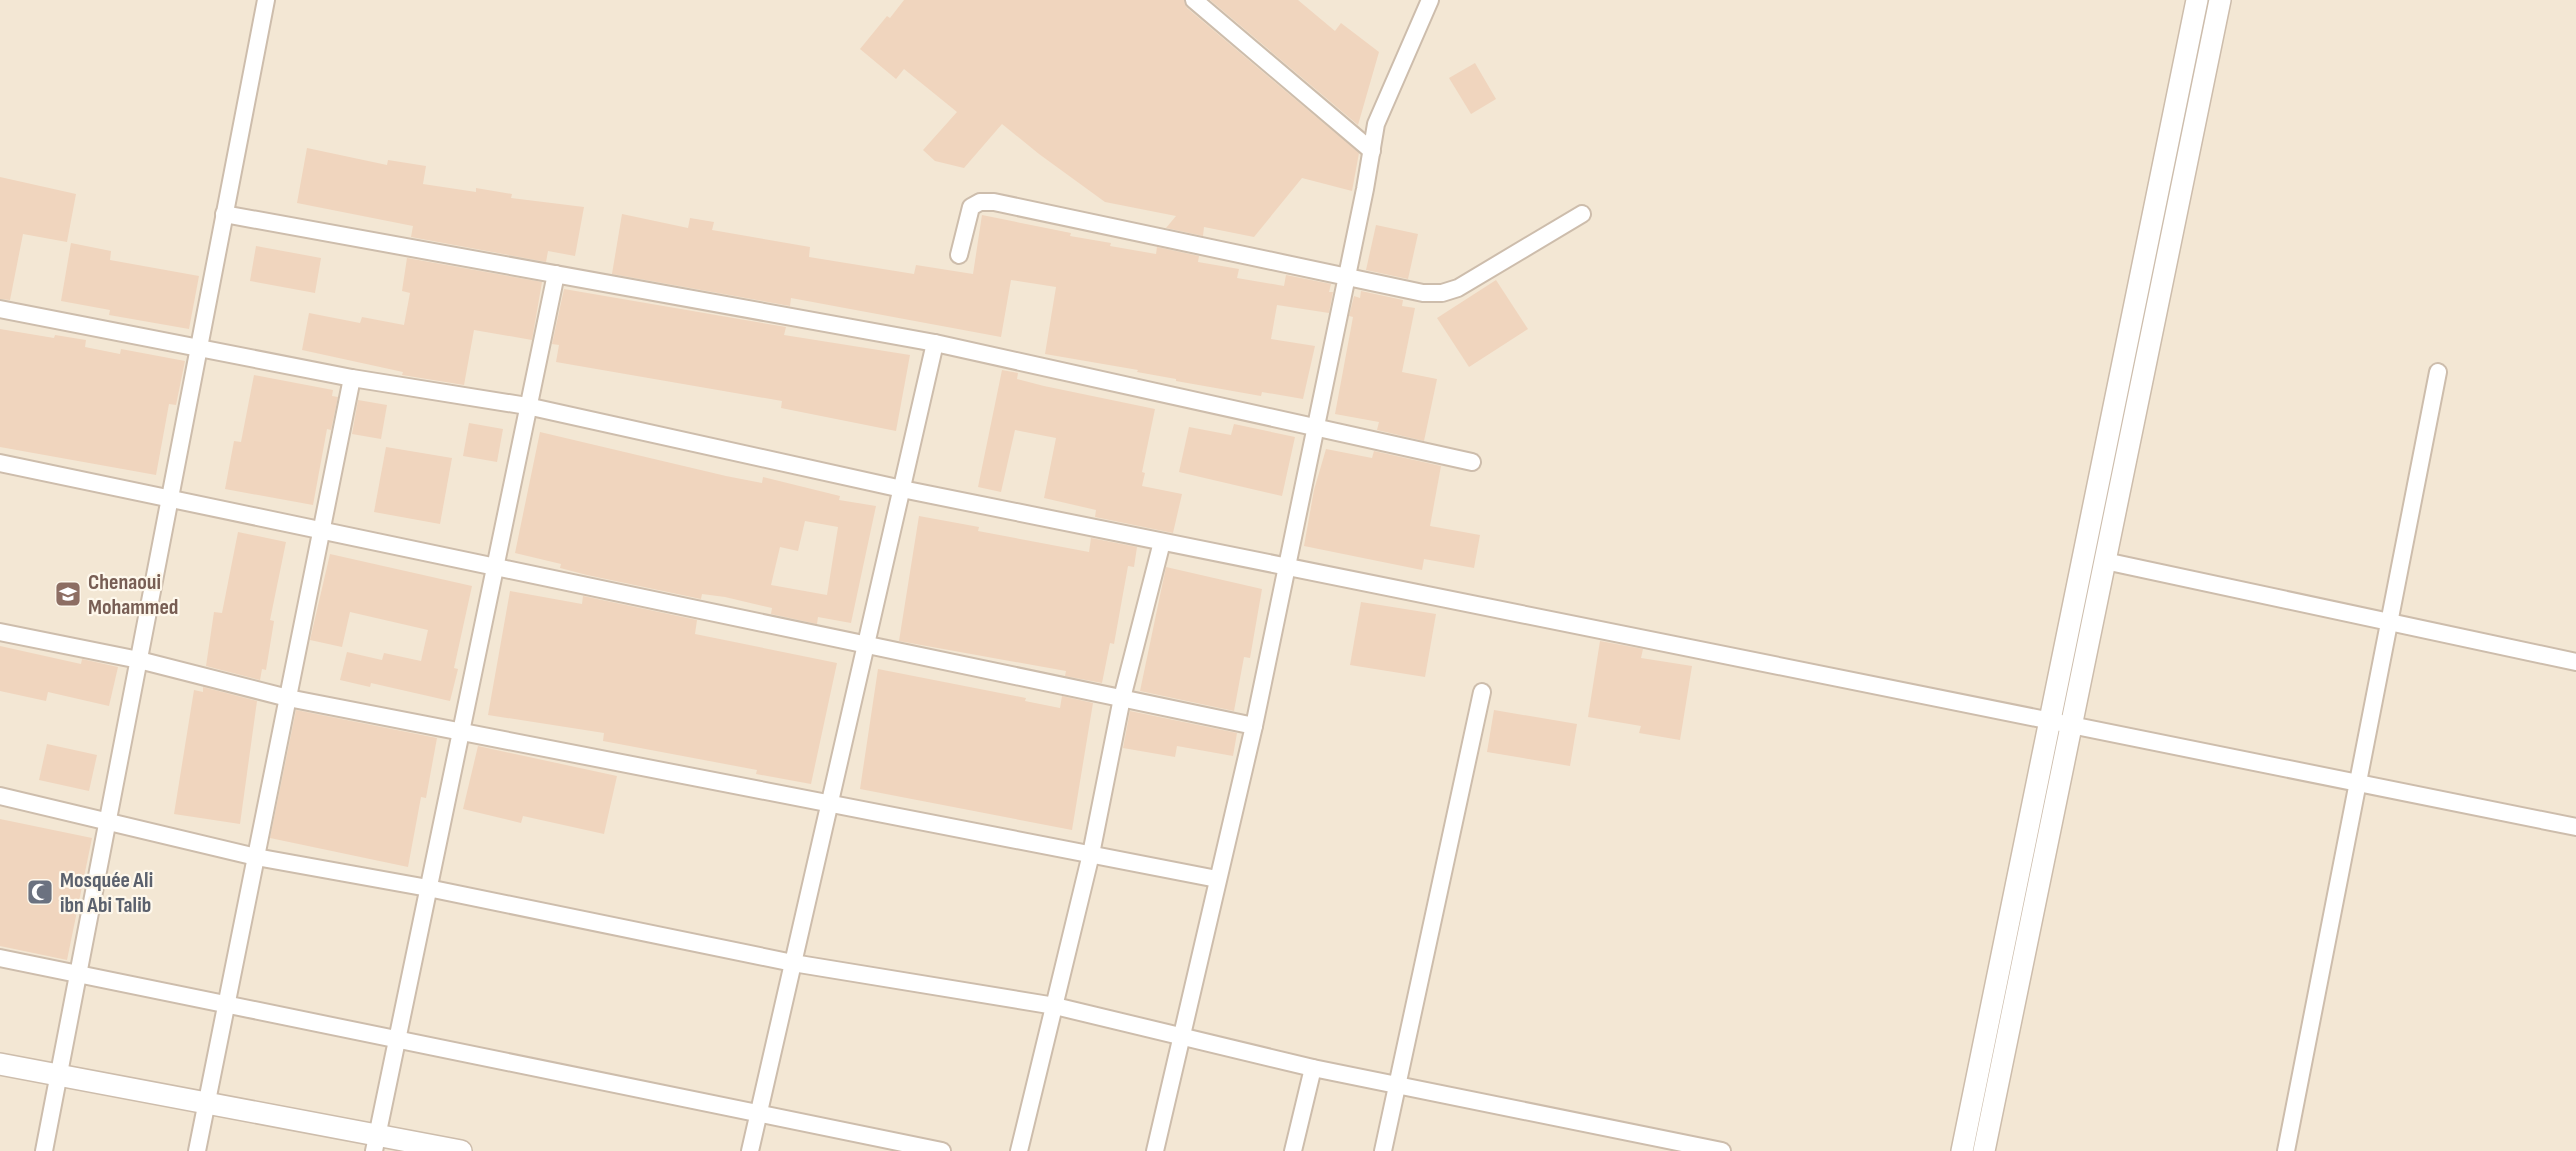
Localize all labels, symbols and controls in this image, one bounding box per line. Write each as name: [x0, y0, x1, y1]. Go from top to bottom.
place label: Chenaoui Mohammed: [88, 569, 178, 621]
school or university icon: Chenaoui Mohammed: [53, 579, 83, 609]
place label: Mosquée Ali ibn Abi Talib: [60, 867, 153, 919]
mosque icon: Mosquée Ali ibn Abi Talib: [25, 877, 55, 907]

